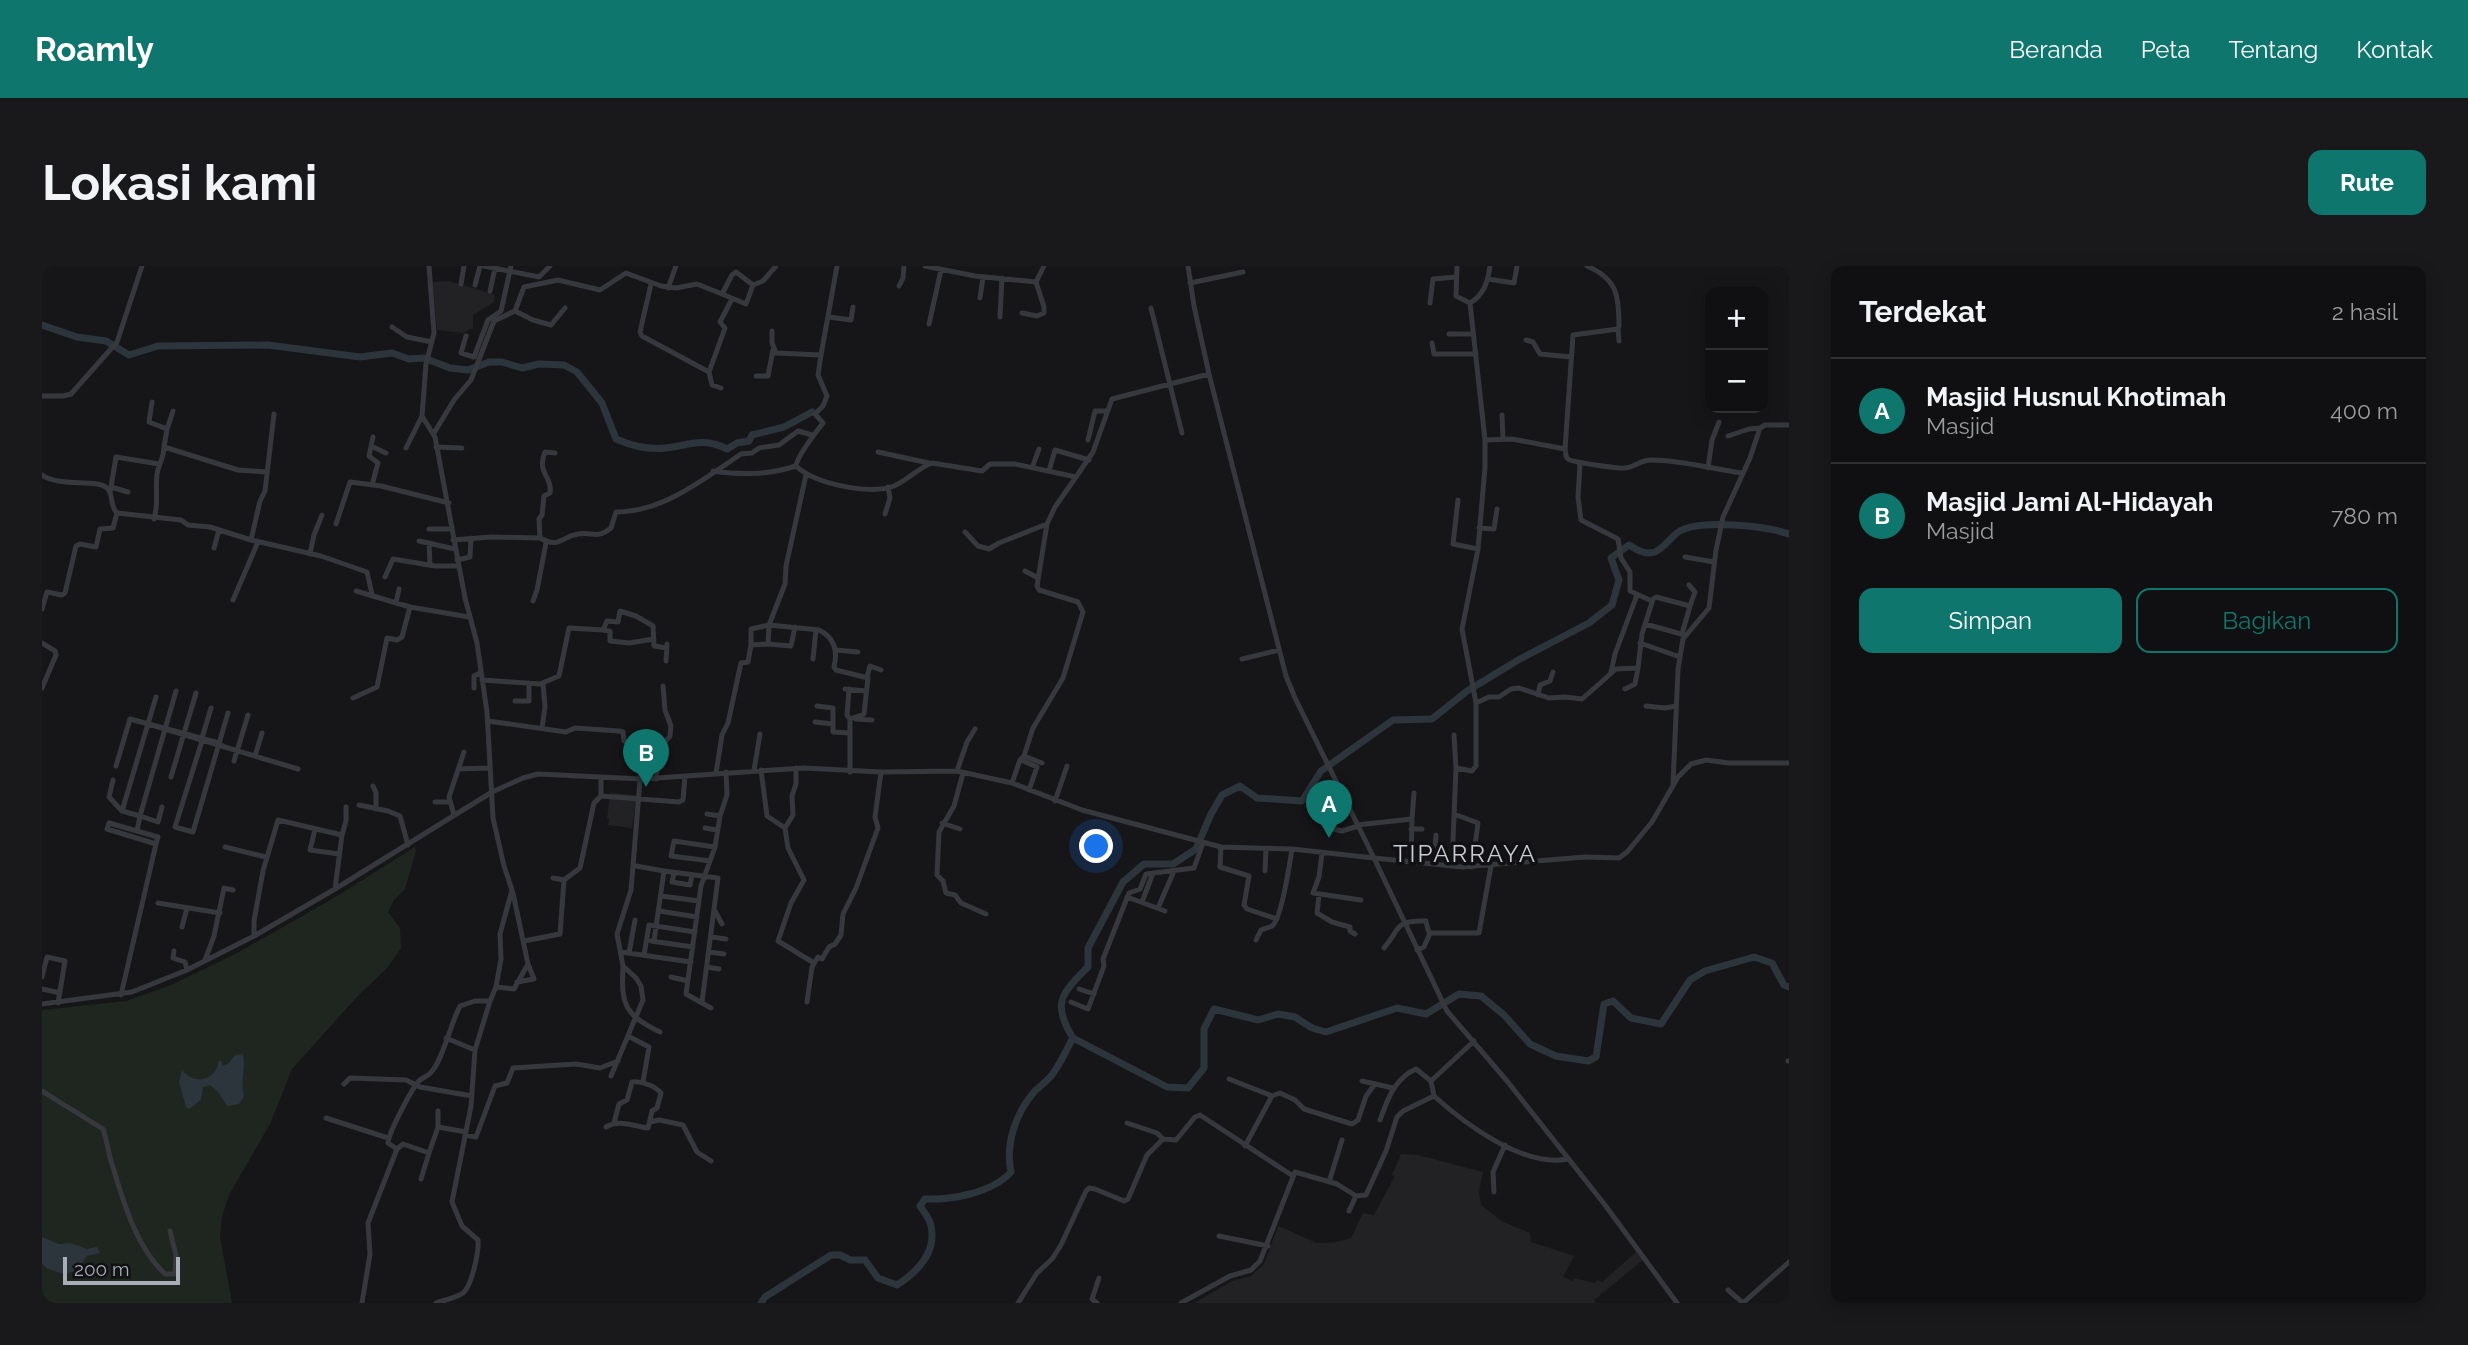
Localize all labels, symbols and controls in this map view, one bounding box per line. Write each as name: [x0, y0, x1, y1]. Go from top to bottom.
text: Roamly: [35, 30, 154, 69]
text: Beranda: [2009, 35, 2103, 64]
text: Peta: [2141, 35, 2190, 64]
text: Tentang: [2228, 35, 2318, 64]
text: Kontak: [2356, 35, 2433, 64]
button: Rute: [2308, 150, 2426, 215]
text: Lokasi kami: [42, 154, 317, 211]
map controls: [1705, 287, 1768, 413]
button: +: [1705, 287, 1768, 350]
text: Terdekat: [1859, 294, 1987, 329]
text: 2 hasil: [2332, 298, 2398, 325]
button: −: [1705, 350, 1768, 413]
text: Masjid Husnul Khotimah: [1926, 382, 2226, 412]
text: A: [1874, 397, 1890, 424]
text: 400 m: [2330, 397, 2398, 424]
text: Masjid: [1926, 412, 1994, 439]
text: Masjid Jami Al-Hidayah: [1926, 487, 2214, 517]
text: B: [1874, 502, 1890, 529]
text: 780 m: [2331, 502, 2398, 529]
text: Masjid: [1926, 517, 1994, 544]
button: Simpan: [1859, 588, 2122, 653]
button: Bagikan: [2136, 588, 2398, 653]
pin: B: [623, 729, 669, 787]
pin: A: [1306, 780, 1352, 838]
your location: [1079, 829, 1113, 863]
district label: TIPARRAYA: [1393, 839, 1537, 868]
scale bar: [63, 1254, 180, 1286]
text: 200 m: [74, 1258, 129, 1280]

